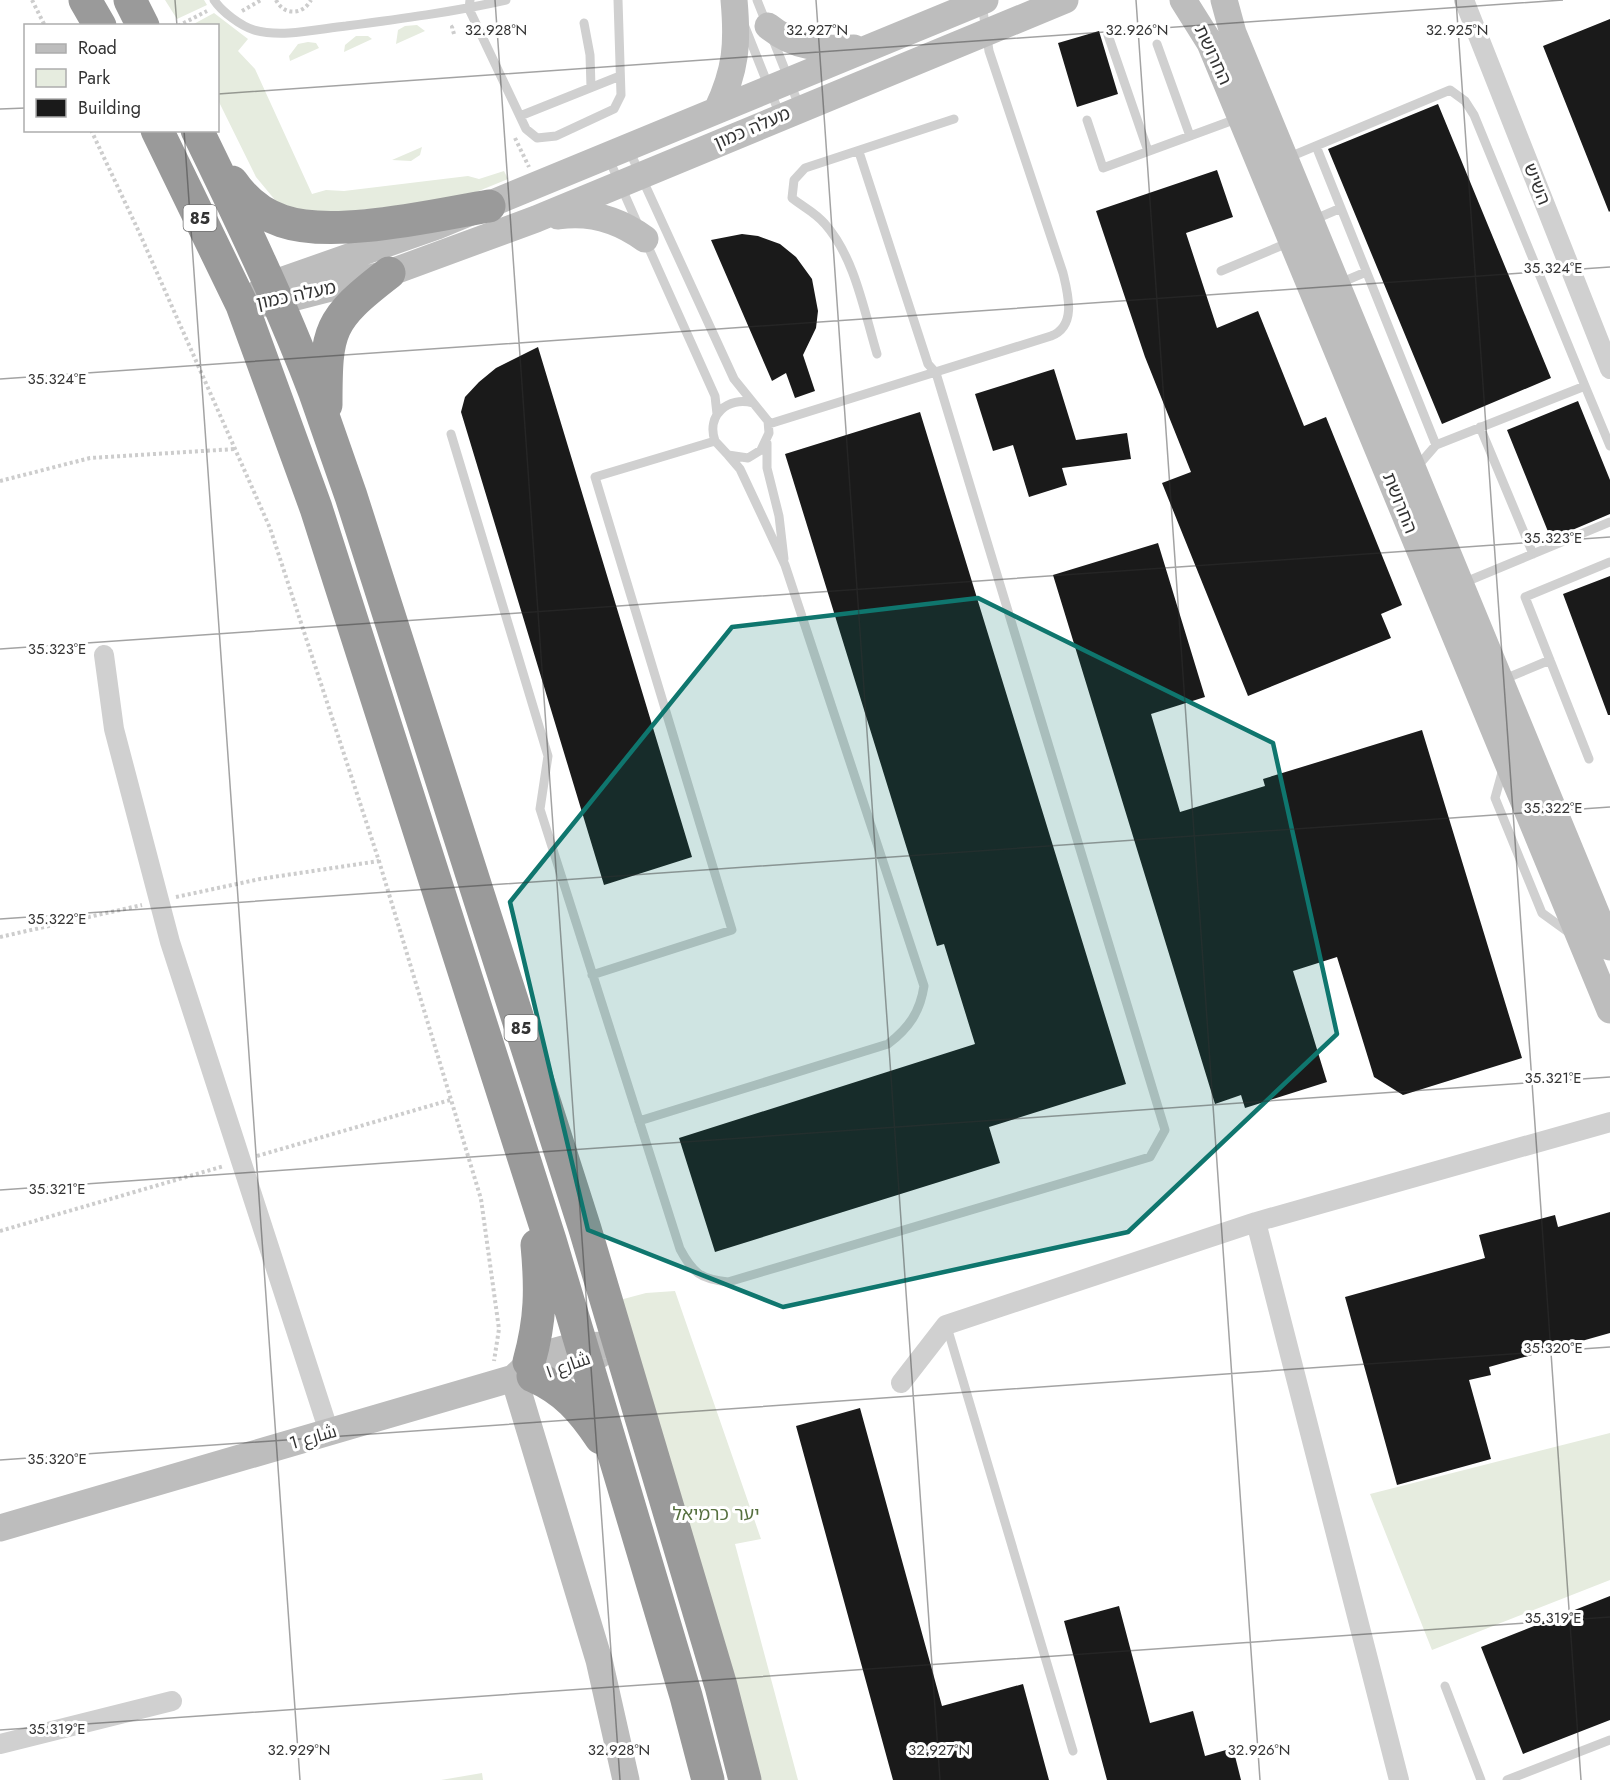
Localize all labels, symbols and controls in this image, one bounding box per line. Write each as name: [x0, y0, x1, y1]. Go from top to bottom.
text: 32.928°N: [465, 19, 527, 41]
text: 32.927°N: [786, 19, 848, 41]
text: 32.926°N: [1106, 19, 1168, 41]
text: 32.925°N: [1426, 19, 1488, 41]
street label: החרושת: [1188, 21, 1238, 89]
legend: [24, 24, 219, 132]
text: Road: [78, 35, 117, 61]
text: Park: [78, 65, 110, 91]
text: Building: [78, 95, 141, 121]
street label: מעלה כמון: [710, 100, 794, 156]
street label: השיש: [1517, 159, 1557, 209]
road number: 85: [184, 205, 216, 231]
text: 35.324°E: [1523, 257, 1583, 279]
street label: מעלה כמון: [254, 274, 338, 316]
text: 35.324°E: [27, 368, 87, 390]
street label: החרושת: [1376, 469, 1424, 537]
text: 35.323°E: [1524, 527, 1582, 549]
text: 35.323°E: [28, 638, 86, 660]
text: 35.322°E: [1524, 797, 1582, 819]
text: 35.322°E: [28, 908, 86, 930]
road number: 85: [504, 1015, 538, 1041]
text: 35.321°E: [1524, 1067, 1582, 1089]
text: 35.321°E: [28, 1178, 86, 1200]
text: 35.320°E: [1523, 1337, 1583, 1359]
street label: شارع ١: [542, 1345, 594, 1385]
street label: شارع 1: [286, 1418, 340, 1456]
text: 35.320°E: [27, 1448, 87, 1470]
park label: יער כרמיאל: [672, 1501, 760, 1527]
text: 35.319°E: [1524, 1607, 1582, 1629]
text: 35.319°E: [28, 1718, 86, 1740]
text: 32.929°N: [268, 1739, 330, 1761]
text: 32.928°N: [588, 1739, 650, 1761]
text: 32.927°N: [908, 1739, 970, 1761]
text: 32.926°N: [1228, 1739, 1290, 1761]

